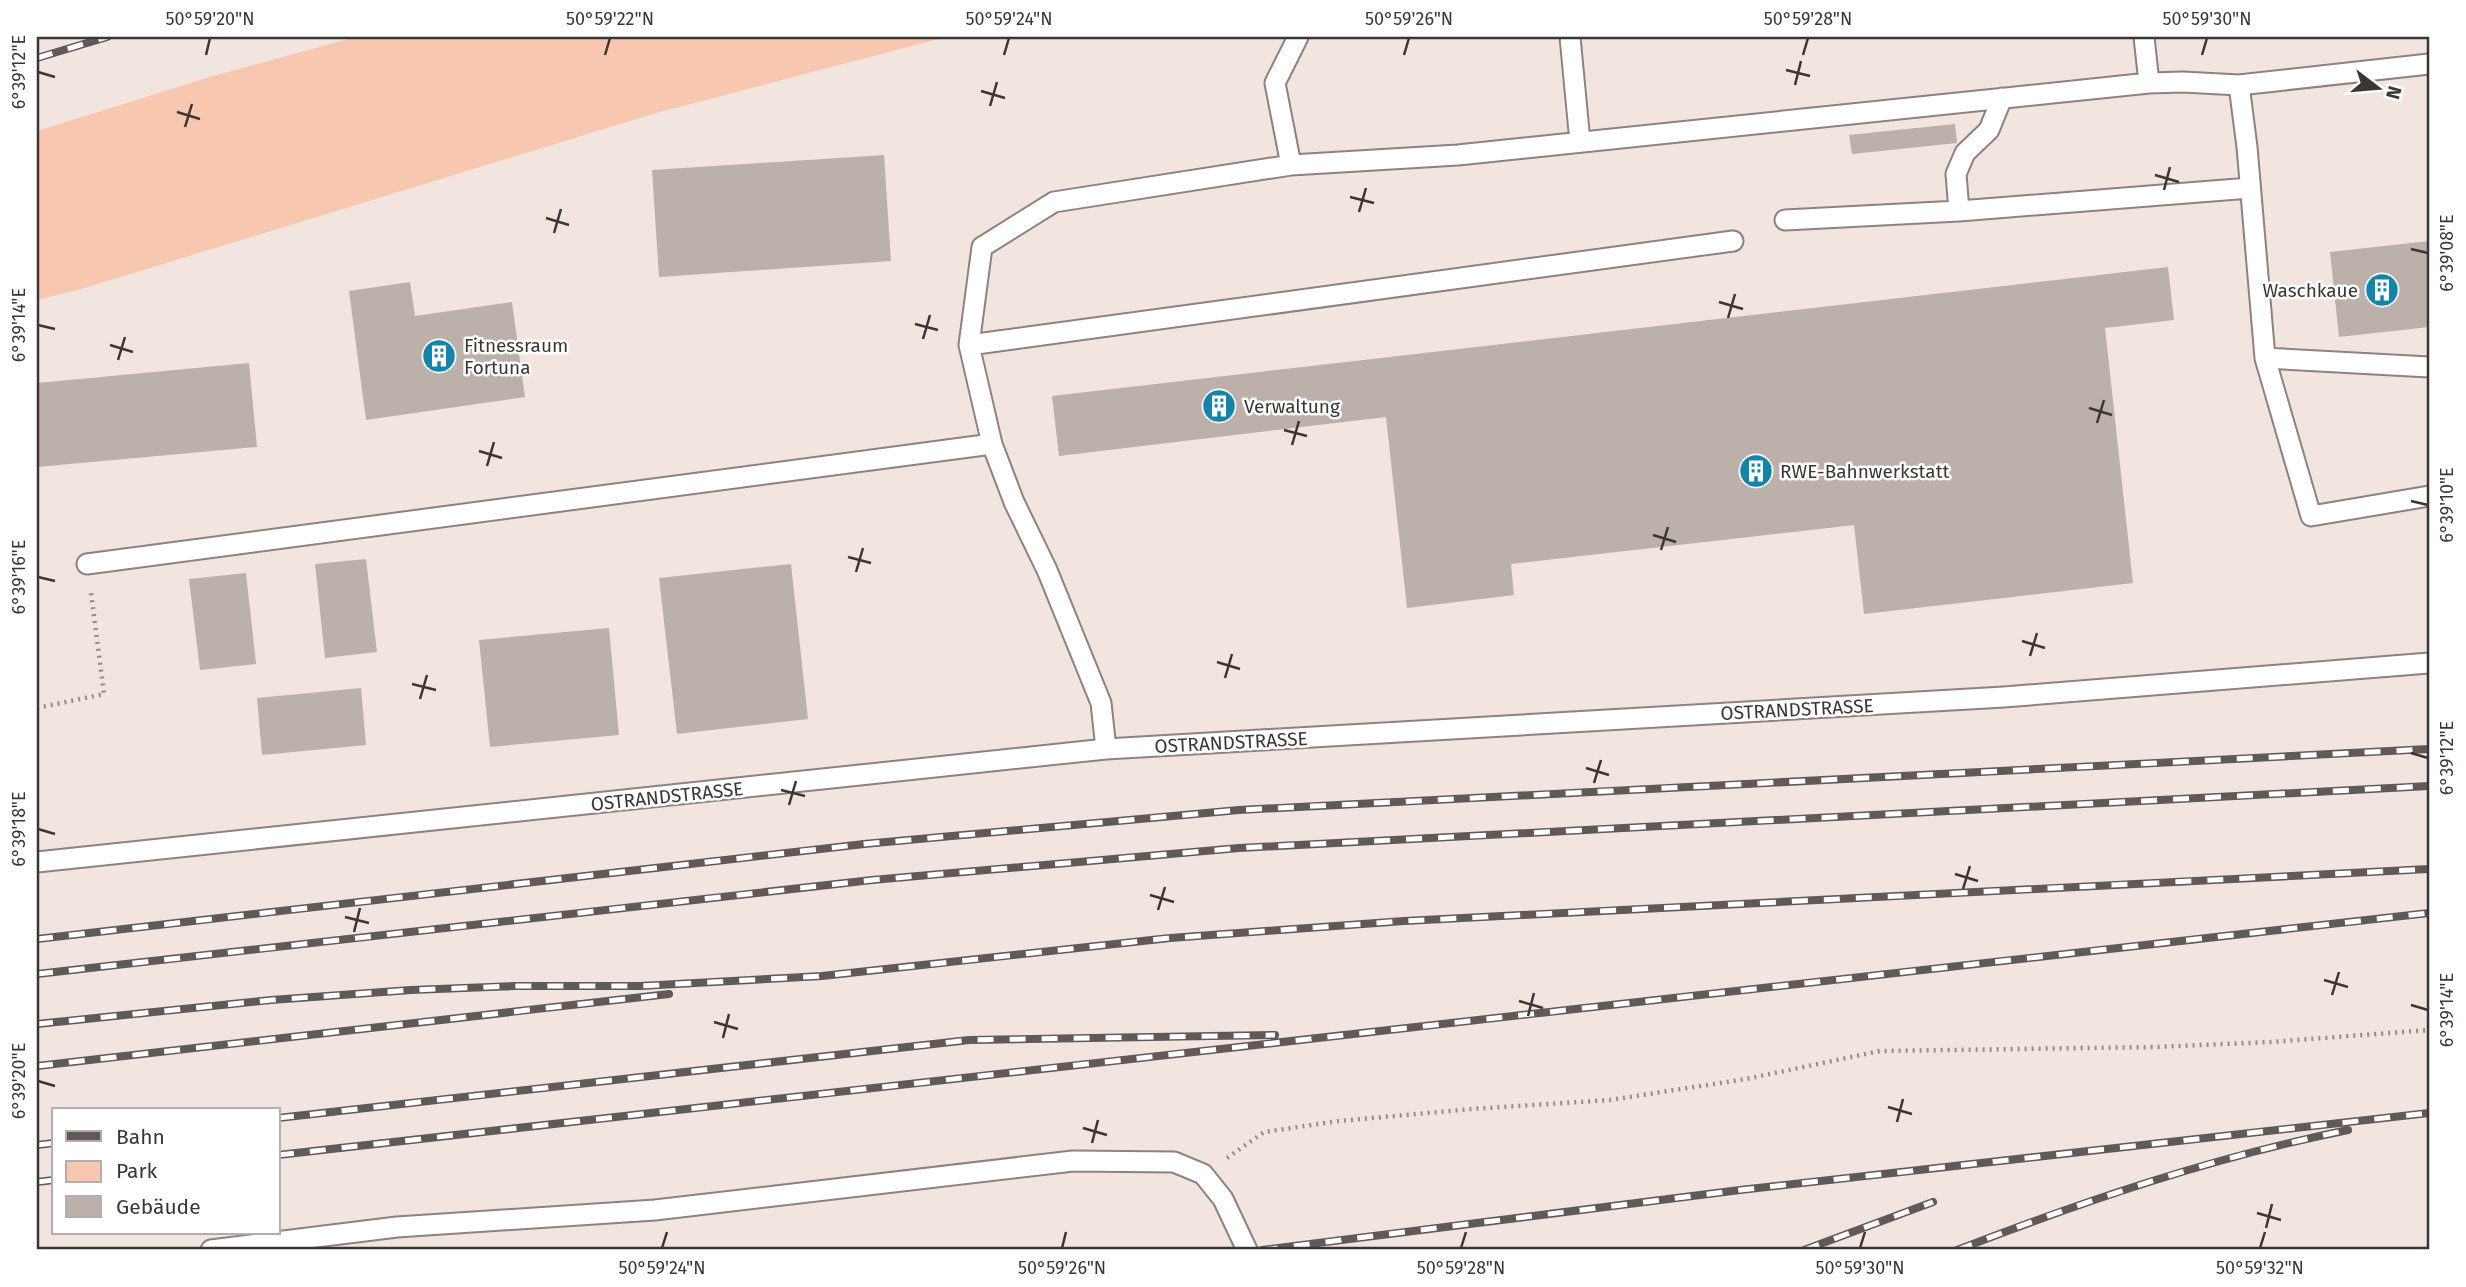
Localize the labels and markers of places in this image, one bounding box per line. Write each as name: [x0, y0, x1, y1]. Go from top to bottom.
building icon: Waschkaue: [2363, 271, 2401, 309]
place label: Waschkaue: [2262, 279, 2358, 302]
place label: Fitnessraum Fortuna: [464, 334, 568, 379]
building icon: Fitnessraum Fortuna: [420, 337, 458, 375]
building icon: Verwaltung: [1200, 387, 1238, 425]
place label: Verwaltung: [1244, 395, 1340, 418]
building icon: RWE-Bahnwerkstatt: [1737, 452, 1775, 490]
place label: RWE-Bahnwerkstatt: [1780, 460, 1950, 483]

